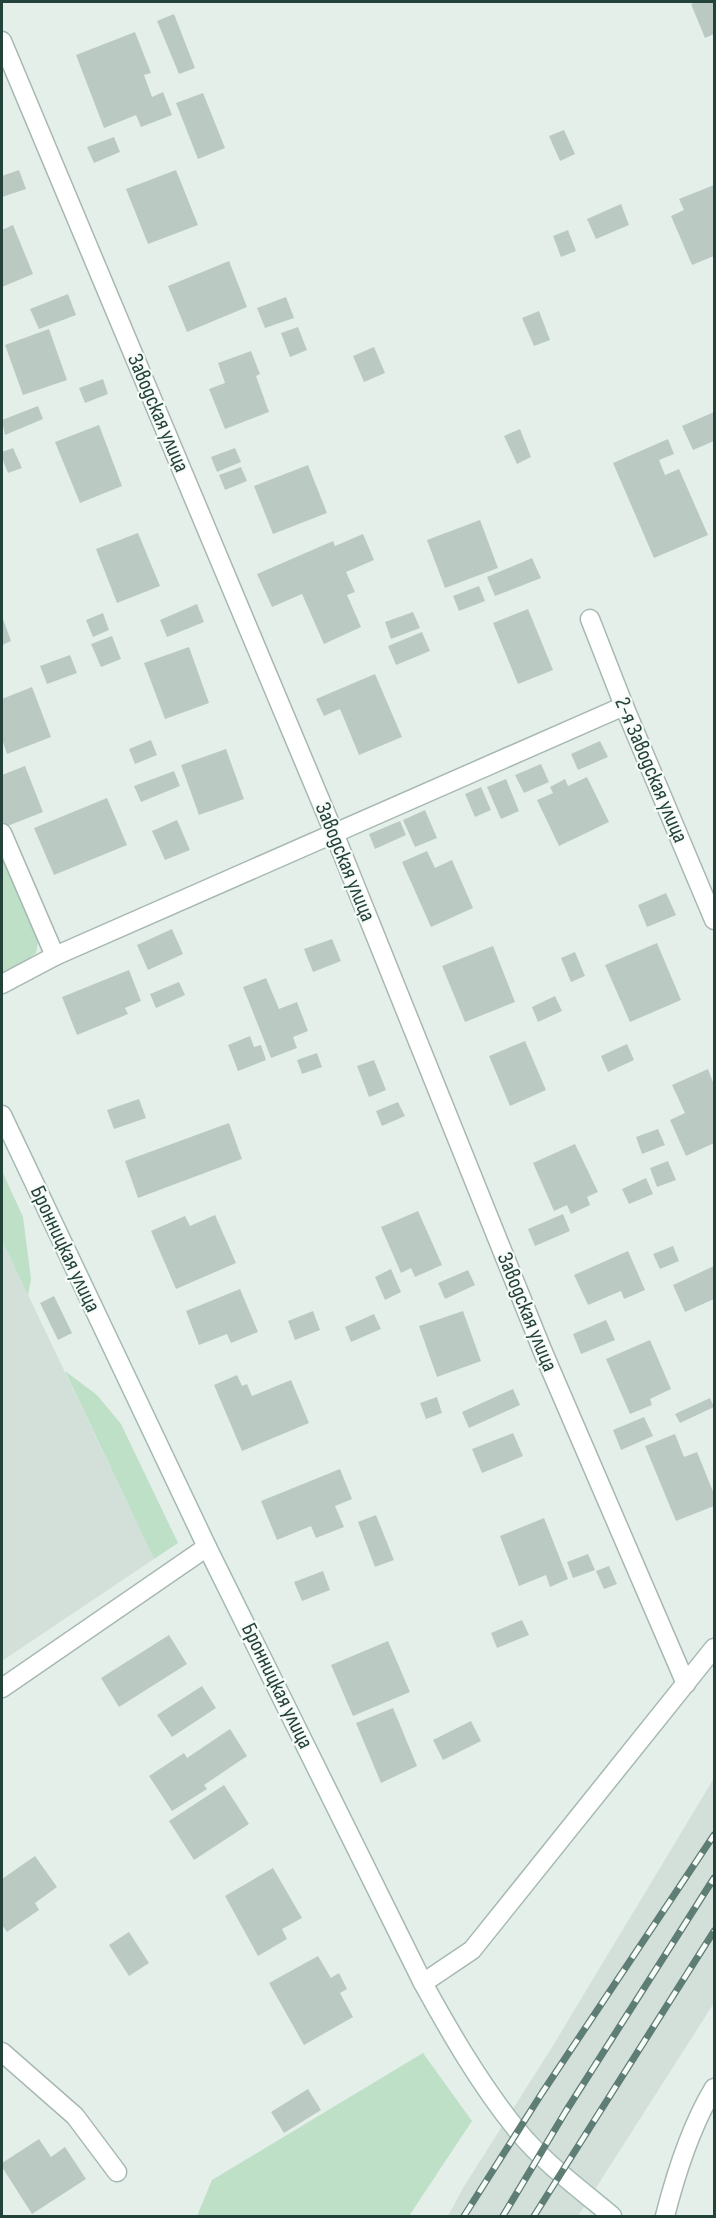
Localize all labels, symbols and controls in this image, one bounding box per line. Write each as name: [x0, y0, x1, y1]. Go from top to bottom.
street label: Заводская улица: [121, 350, 195, 476]
street label: 2-я Заводская улица: [608, 693, 694, 847]
street label: Заводская улица: [309, 799, 381, 925]
street label: Бронницкая улица: [24, 1181, 106, 1317]
street label: Заводская улица: [491, 1249, 563, 1375]
street label: Бронницкая улица: [235, 1619, 319, 1753]

